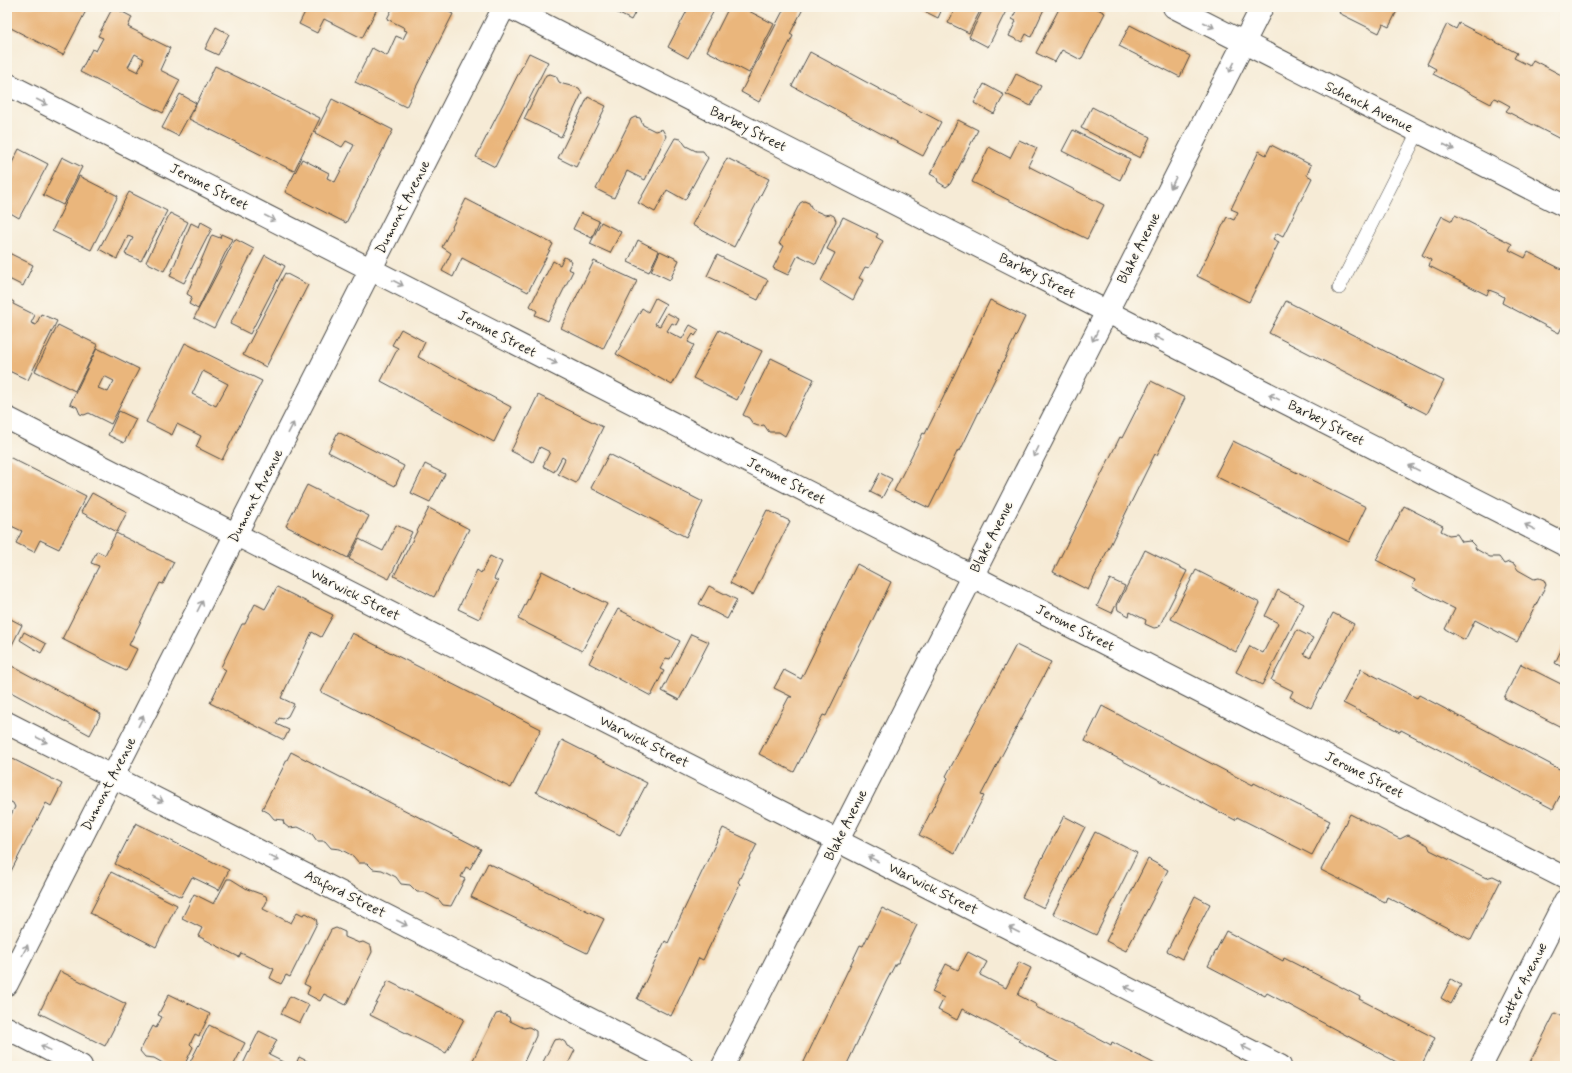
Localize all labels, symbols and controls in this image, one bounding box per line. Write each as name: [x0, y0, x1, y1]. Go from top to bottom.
one-way arrow: [1202, 22, 1214, 29]
one-way arrow: [1228, 61, 1235, 73]
street label: Schenck Avenue: [1322, 77, 1416, 137]
one-way arrow: [36, 99, 48, 106]
street label: Barbey Street: [707, 102, 789, 156]
one-way arrow: [1443, 144, 1455, 152]
street label: Dumont Avenue: [372, 157, 435, 257]
street label: Jerome Street: [167, 160, 251, 214]
one-way arrow: [1169, 176, 1176, 188]
street label: Blake Avenue: [1113, 209, 1165, 287]
one-way arrow: [264, 215, 276, 222]
street label: Barbey Street: [996, 249, 1078, 303]
one-way arrow: [392, 280, 404, 287]
street label: Jerome Street: [455, 307, 539, 361]
one-way arrow: [1090, 330, 1098, 342]
one-way arrow: [1152, 334, 1164, 341]
one-way arrow: [545, 358, 557, 365]
one-way arrow: [1268, 393, 1280, 400]
street label: Barbey Street: [1285, 396, 1367, 450]
one-way arrow: [287, 422, 295, 434]
one-way arrow: [1031, 445, 1039, 457]
street label: Dumont Avenue: [225, 446, 288, 546]
street label: Jerome Street: [744, 454, 828, 508]
one-way arrow: [1409, 464, 1421, 471]
street label: Blake Avenue: [966, 498, 1018, 576]
one-way arrow: [1524, 523, 1536, 530]
street label: Warwick Street: [307, 565, 403, 625]
one-way arrow: [197, 600, 204, 612]
street label: Jerome Street: [1033, 601, 1117, 655]
street label: Warwick Street: [596, 712, 692, 772]
one-way arrow: [137, 716, 145, 728]
street label: Dumont Avenue: [78, 734, 141, 834]
one-way arrow: [36, 737, 48, 744]
street label: Jerome Street: [1322, 748, 1406, 802]
street label: Blake Avenue: [820, 786, 872, 864]
one-way arrow: [151, 796, 163, 803]
one-way arrow: [267, 855, 279, 862]
one-way arrow: [867, 855, 879, 862]
street label: Warwick Street: [885, 859, 981, 919]
street label: Ashford Street: [301, 866, 389, 924]
one-way arrow: [396, 920, 408, 927]
one-way arrow: [1008, 926, 1020, 934]
street label: Sutter Avenue: [1494, 939, 1552, 1029]
one-way arrow: [21, 944, 29, 956]
one-way arrow: [1124, 985, 1136, 993]
one-way arrow: [41, 1044, 53, 1051]
one-way arrow: [1240, 1044, 1252, 1051]

